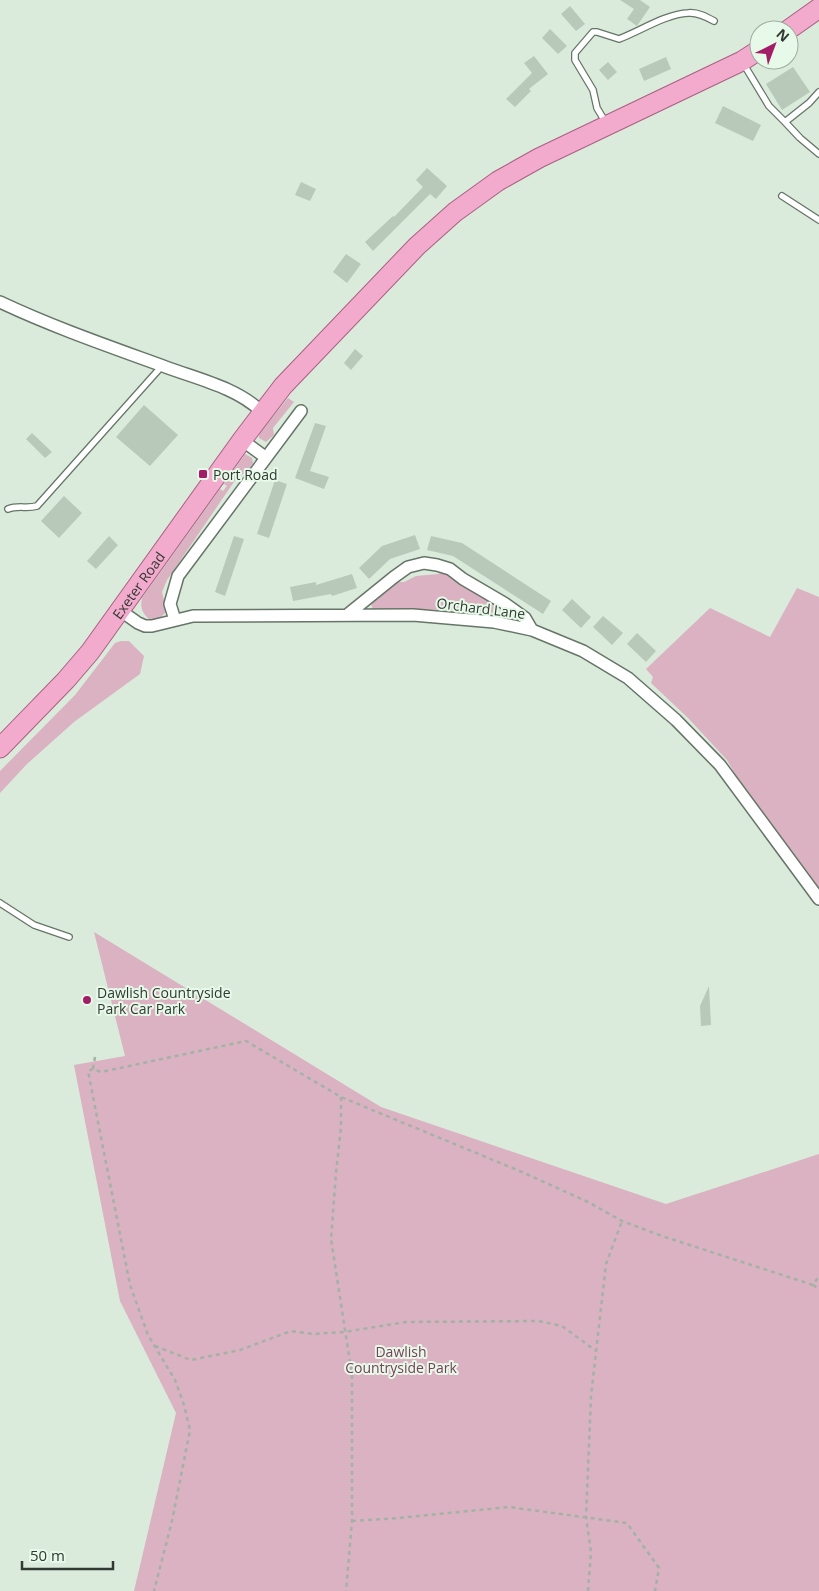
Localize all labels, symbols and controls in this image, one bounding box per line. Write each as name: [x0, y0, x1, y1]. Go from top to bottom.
north arrow: [749, 20, 799, 70]
text: N: [772, 24, 794, 46]
place label: Port Road: [213, 465, 278, 484]
marker: Port Road: [197, 468, 209, 480]
street label: Exeter Road: [107, 548, 169, 623]
street label: Orchard Lane: [436, 593, 527, 623]
place label: Dawlish Countryside Park Car Park: [97, 983, 231, 1018]
marker: Dawlish Countryside Park Car Park: [81, 994, 93, 1006]
park label: Dawlish Countryside Park: [345, 1342, 457, 1377]
scale bar: [22, 1538, 114, 1570]
text: 50 m: [30, 1545, 65, 1565]

